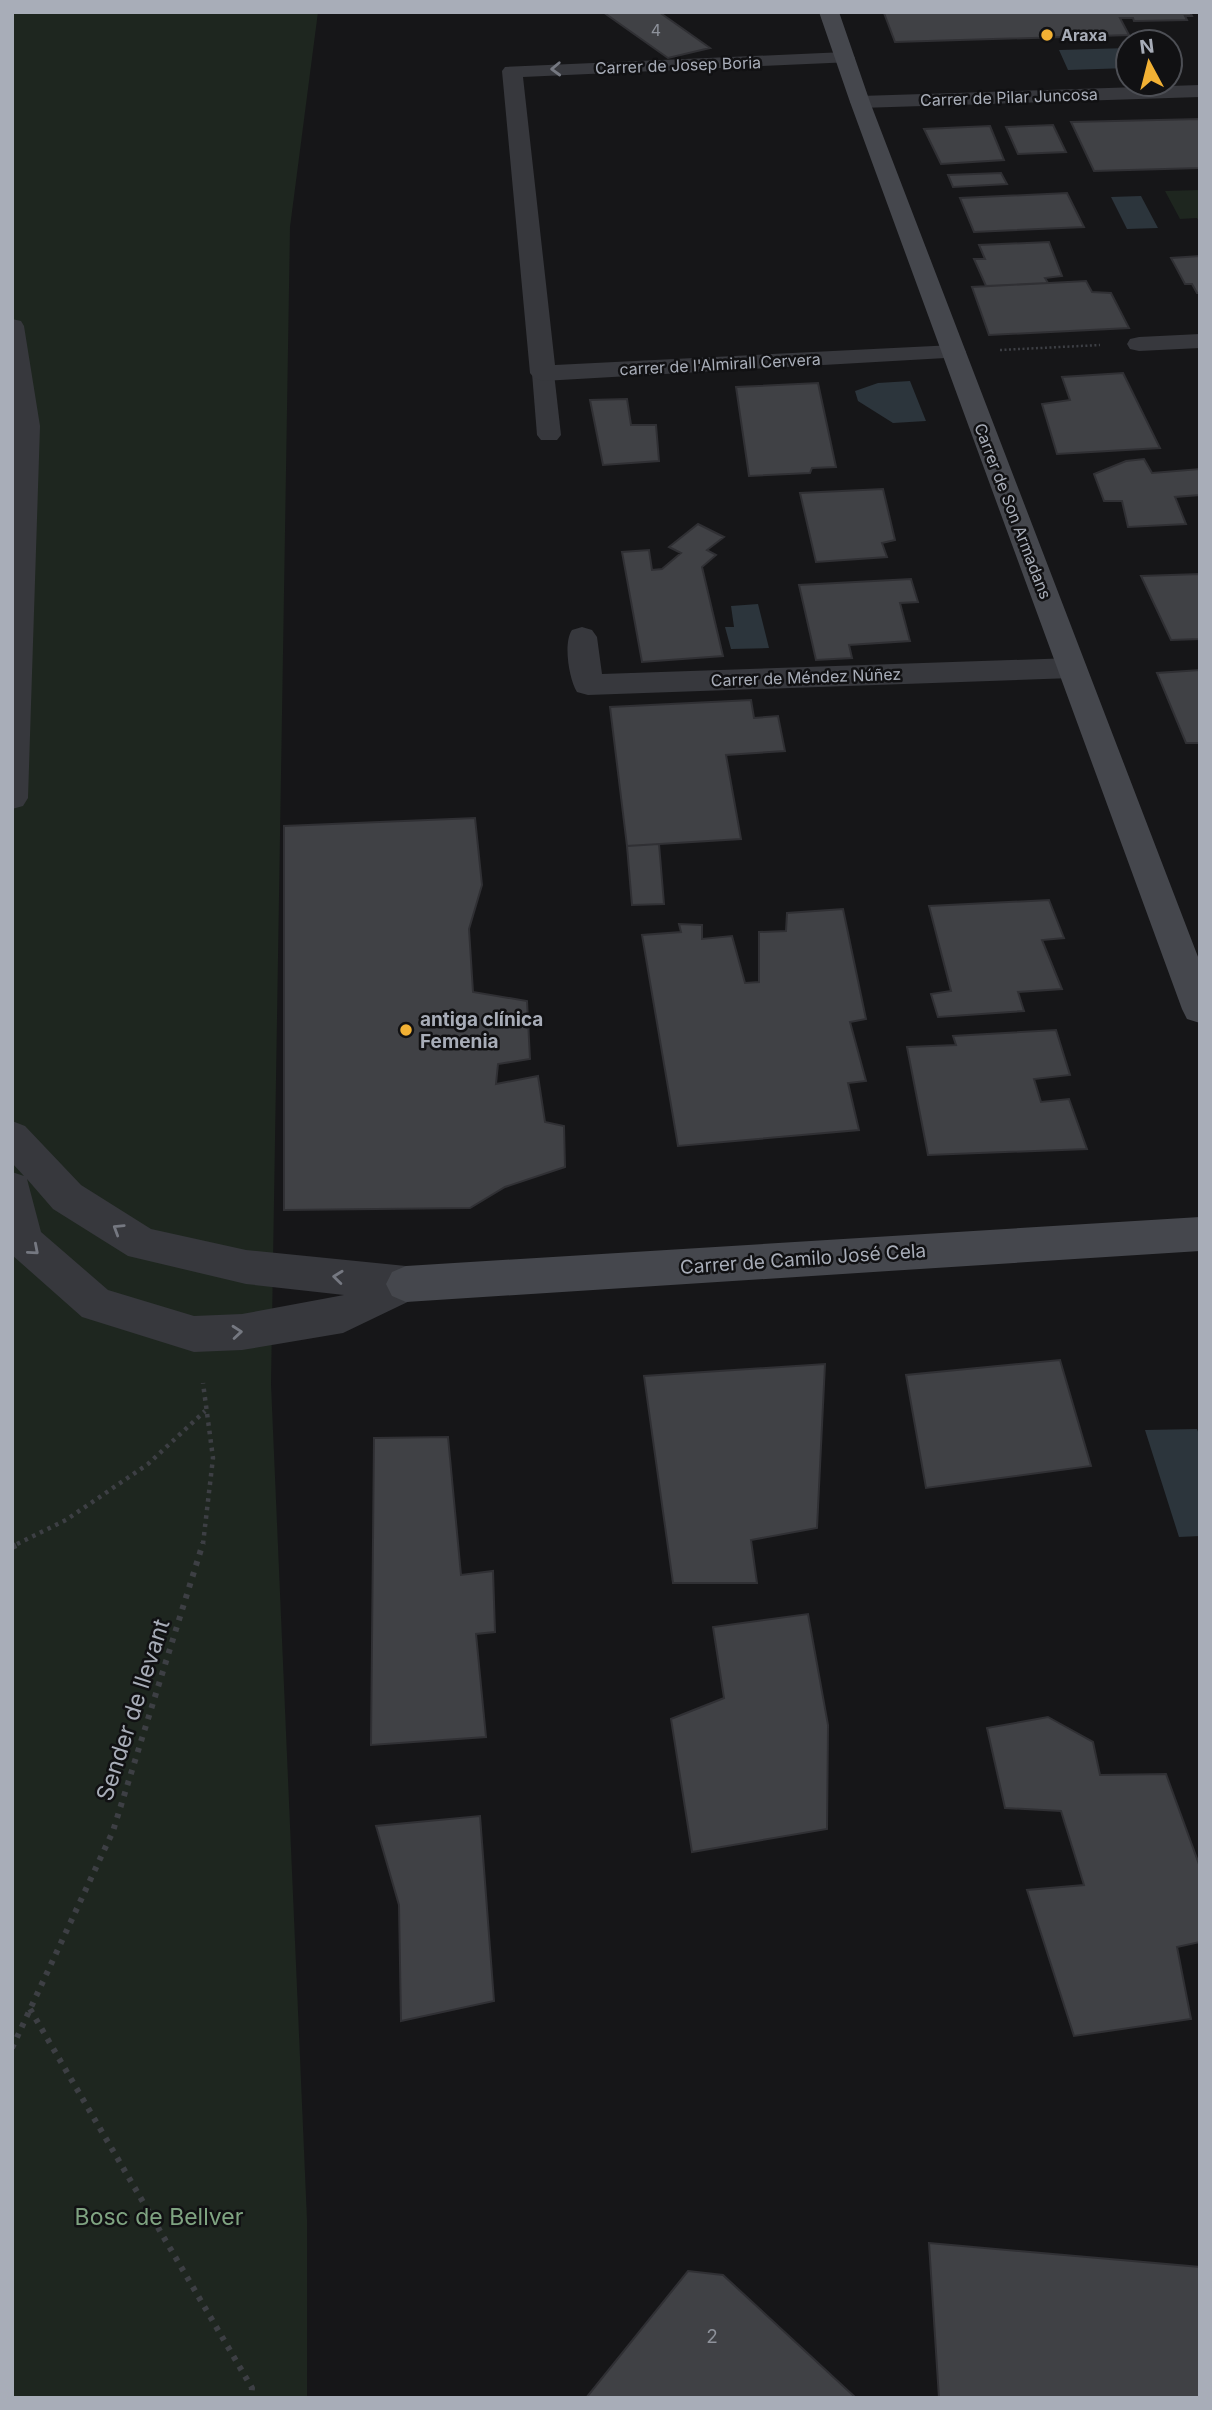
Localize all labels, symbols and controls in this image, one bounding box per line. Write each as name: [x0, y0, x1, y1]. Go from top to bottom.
house number: 4: [651, 20, 661, 40]
place label: Araxa: [1061, 25, 1107, 45]
marker: Araxa: [1039, 27, 1055, 43]
north arrow: [1114, 28, 1184, 98]
text: N: [1138, 34, 1156, 59]
street label: Carrer de Josep Boria: [595, 52, 761, 78]
one-way arrow: [550, 62, 561, 77]
street label: Carrer de Pilar Juncosa: [920, 84, 1098, 110]
street label: carrer de l'Almirall Cervera: [619, 349, 821, 379]
street label: Carrer de Son Armadans: [970, 420, 1056, 602]
street label: Carrer de Méndez Núñez: [710, 664, 902, 690]
place label: antiga clínica Femenia: [420, 1008, 543, 1053]
marker: antiga clínica Femenia: [398, 1022, 414, 1038]
one-way arrow: [113, 1225, 126, 1238]
street label: Carrer de Camilo José Cela: [679, 1239, 927, 1279]
one-way arrow: [26, 1242, 39, 1254]
one-way arrow: [333, 1269, 344, 1284]
one-way arrow: [232, 1325, 243, 1340]
street label: Sender de llevant: [90, 1615, 176, 1804]
park label: Bosc de Bellver: [75, 2203, 244, 2231]
house number: 2: [706, 2325, 718, 2348]

